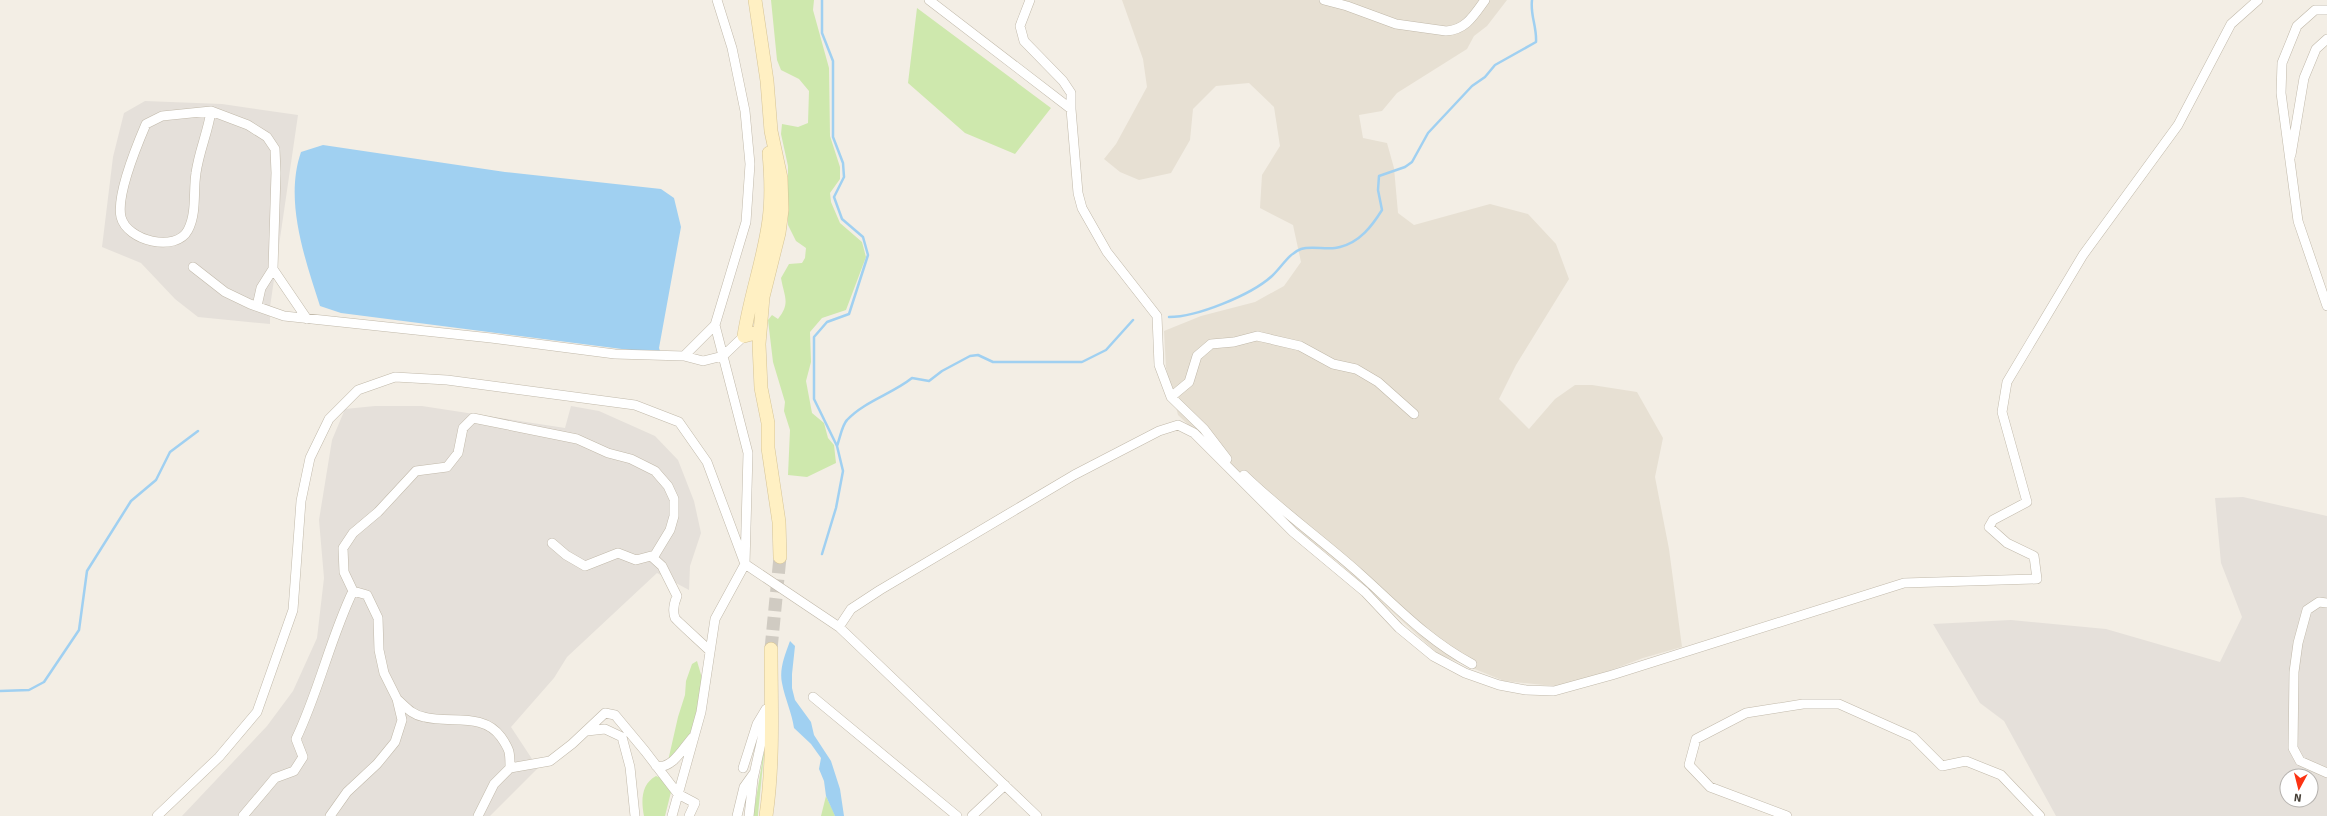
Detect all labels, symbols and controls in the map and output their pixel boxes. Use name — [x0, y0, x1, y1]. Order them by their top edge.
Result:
north arrow — [2279, 768, 2319, 808]
text: N — [2293, 791, 2302, 804]

